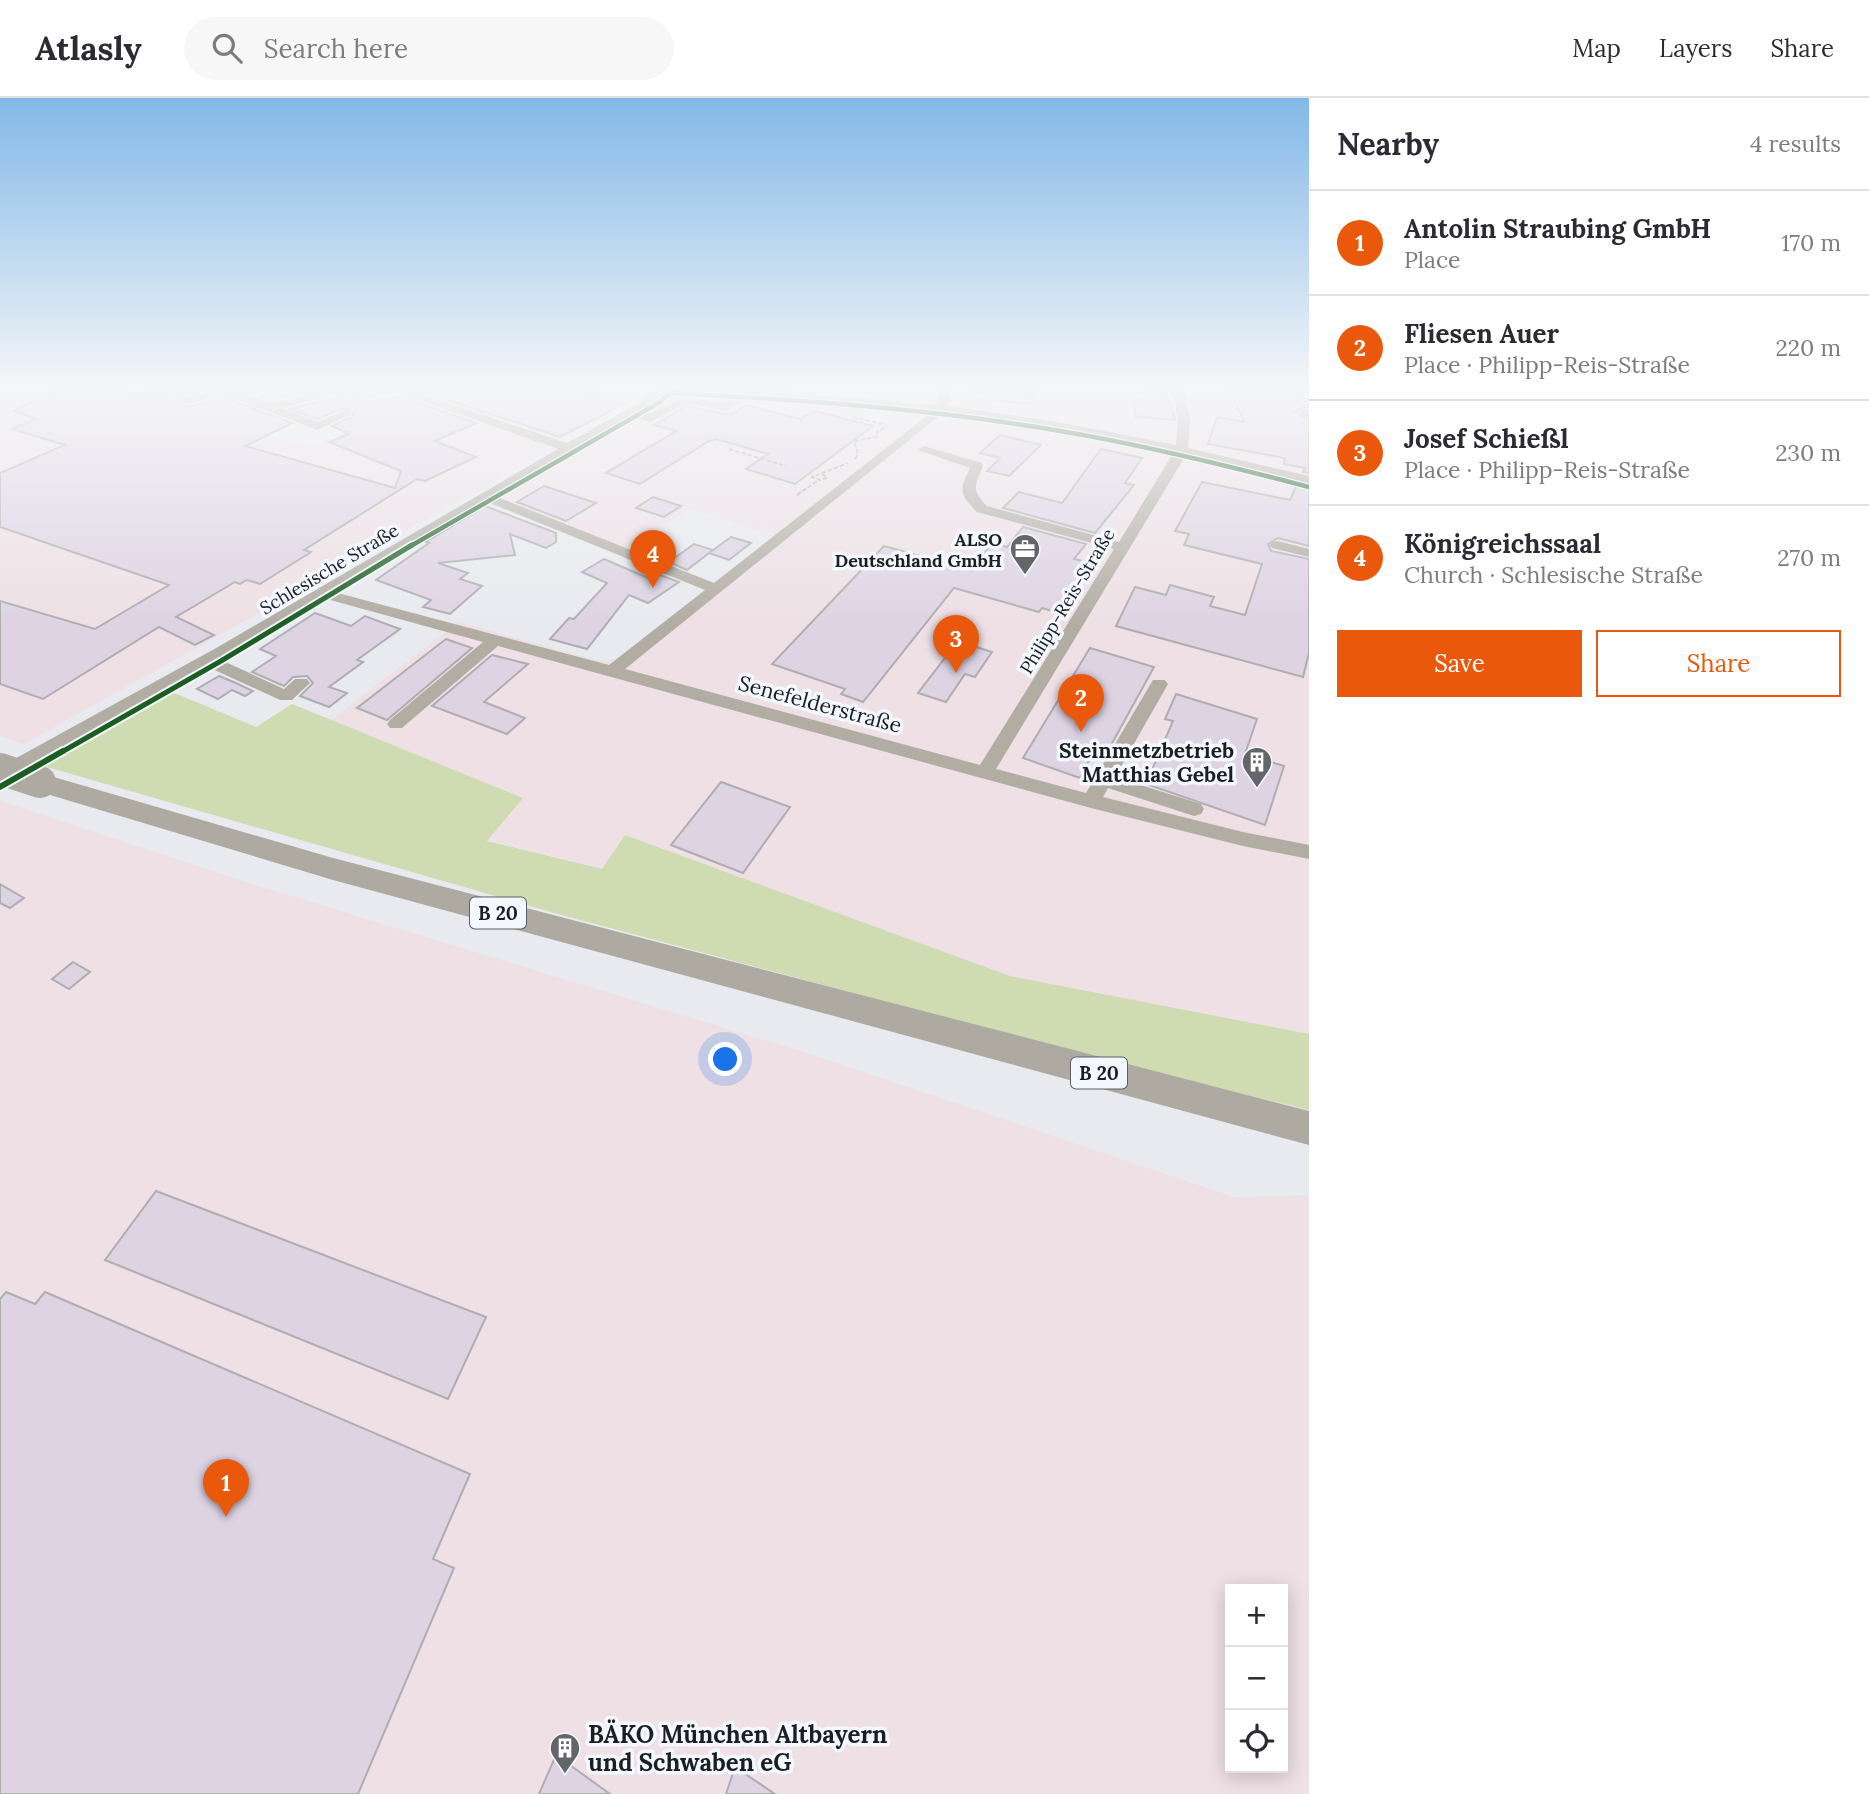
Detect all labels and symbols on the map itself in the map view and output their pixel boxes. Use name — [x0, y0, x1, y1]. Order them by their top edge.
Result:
street label: Schlesische Straße — [255, 518, 403, 620]
street label: Philipp-Reis-Straße — [1015, 524, 1120, 678]
place label: ALSO Deutschland GmbH — [835, 528, 1002, 572]
pin: 4 — [630, 530, 676, 588]
office icon: ALSO Deutschland GmbH — [1008, 532, 1042, 576]
pin: 3 — [933, 615, 979, 673]
street label: Senefelderstraße — [735, 669, 905, 739]
pin: 2 — [1058, 674, 1104, 732]
place label: Steinmetzbetrieb Matthias Gebel — [1059, 737, 1234, 788]
building icon: Steinmetzbetrieb Matthias Gebel — [1240, 745, 1274, 789]
road number: B 20 — [470, 898, 526, 928]
your location — [708, 1042, 742, 1076]
road number: B 20 — [1071, 1057, 1127, 1088]
pin: 1 — [203, 1459, 249, 1517]
place label: BÄKO München Altbayern und Schwaben eG — [588, 1719, 887, 1778]
building icon: BÄKO München Altbayern und Schwaben eG — [548, 1731, 582, 1775]

